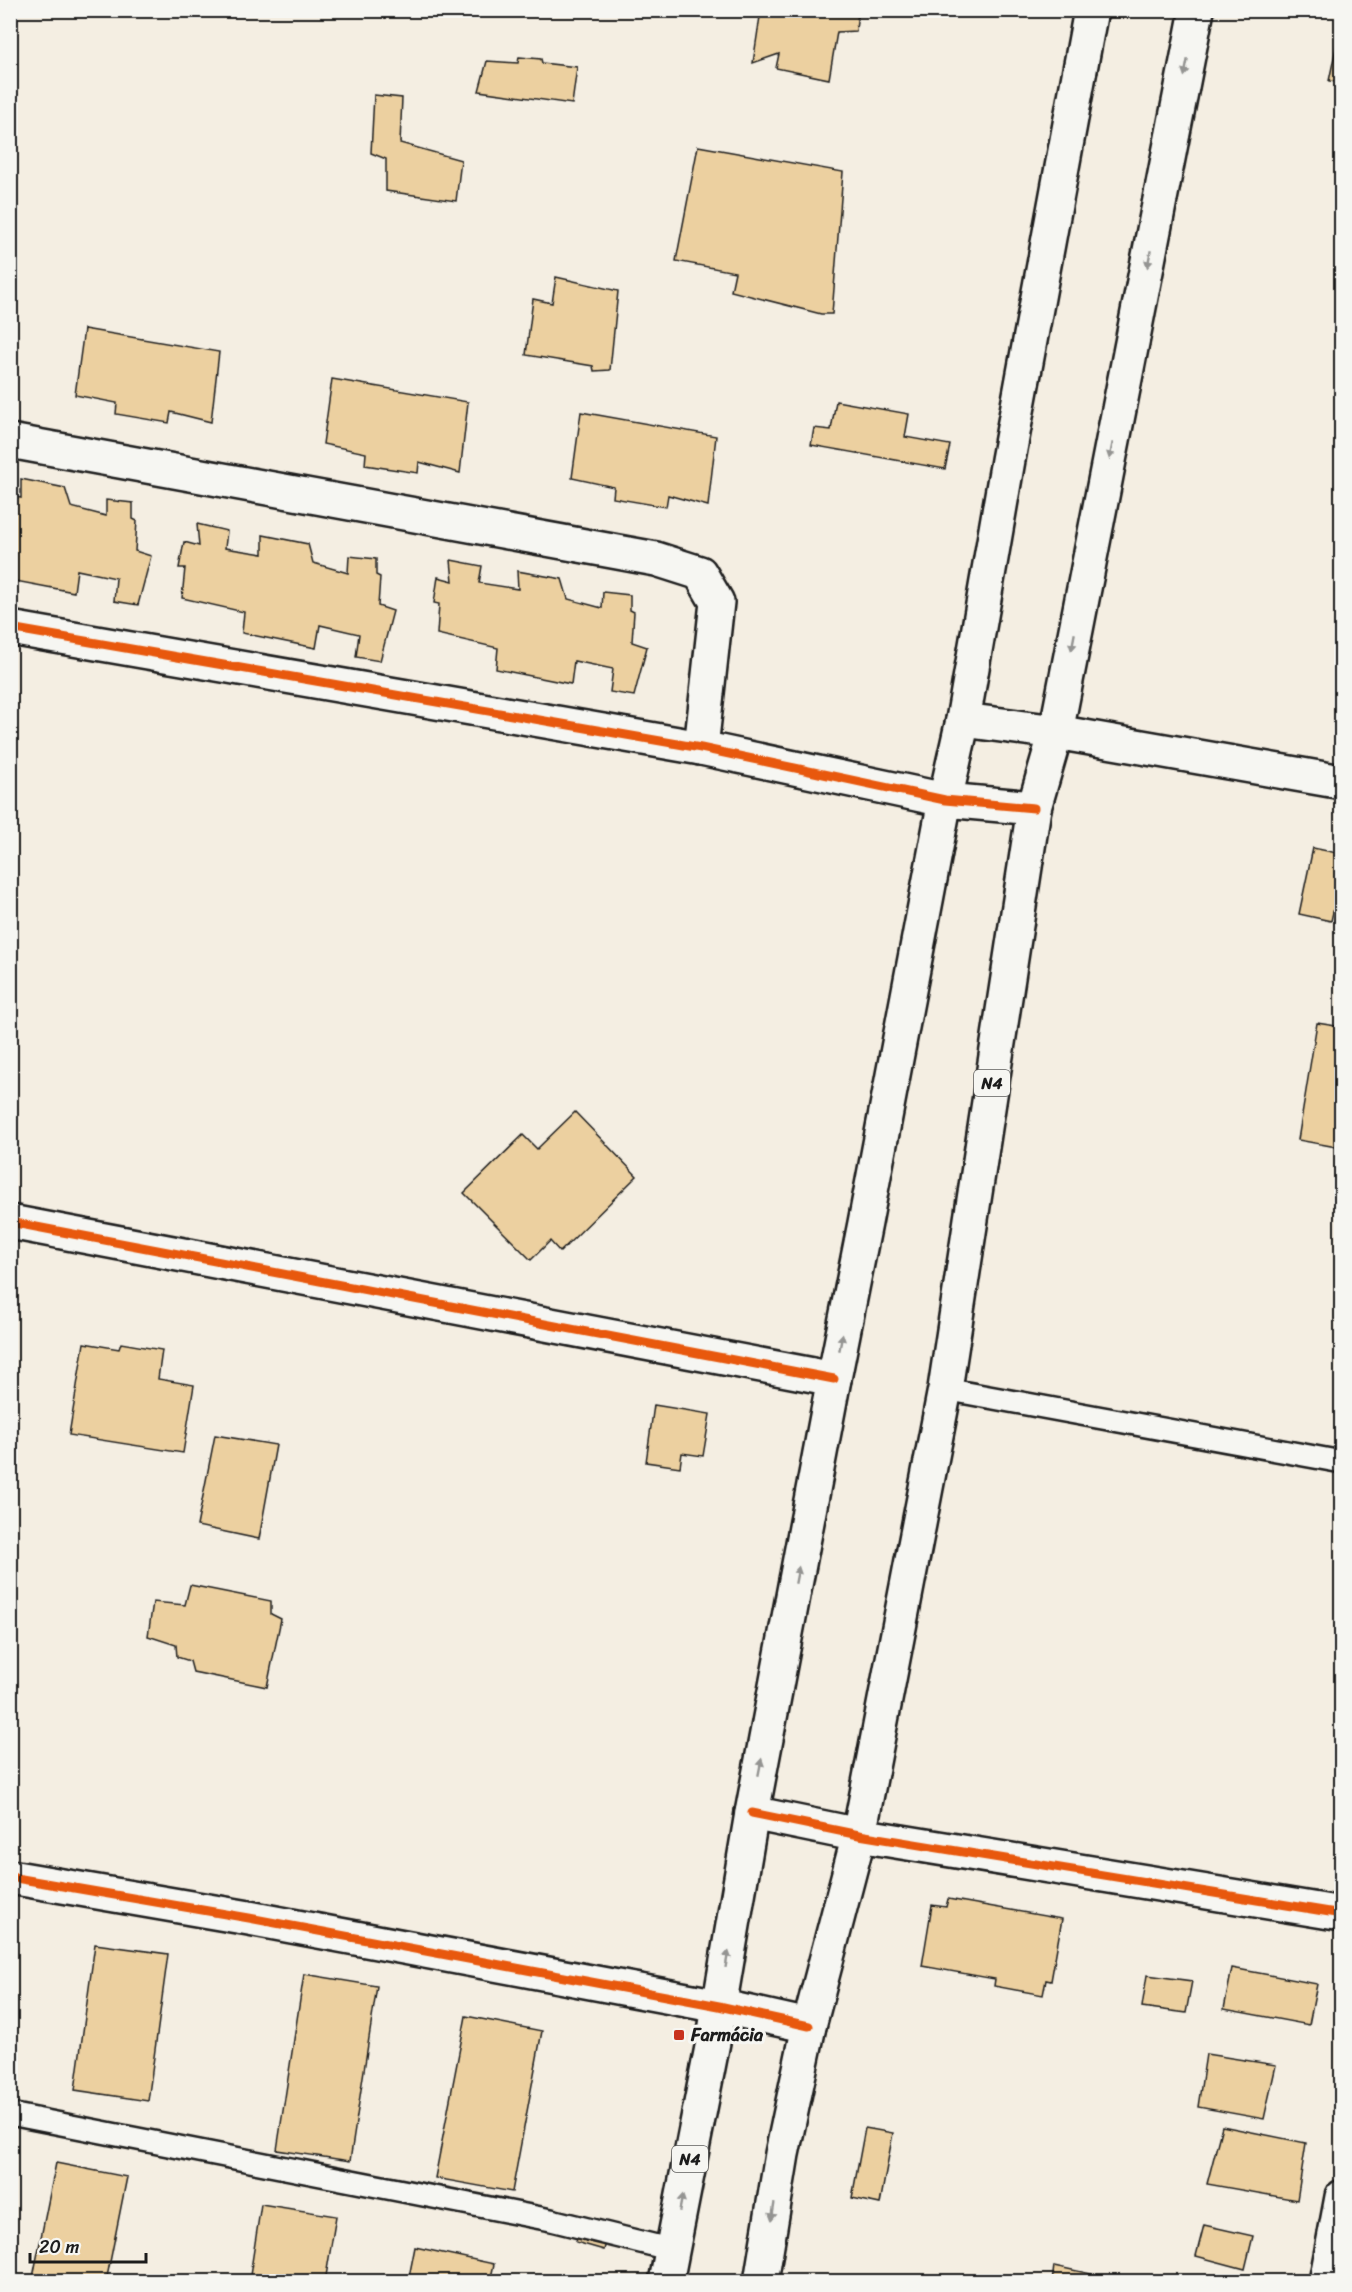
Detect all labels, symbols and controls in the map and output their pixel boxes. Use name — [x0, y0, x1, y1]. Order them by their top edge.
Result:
one-way arrow — [1181, 59, 1190, 78]
one-way arrow — [1144, 250, 1153, 269]
one-way arrow — [1106, 441, 1115, 460]
one-way arrow — [1068, 633, 1078, 651]
road number: N4 — [974, 1070, 1010, 1096]
one-way arrow — [837, 1333, 846, 1352]
one-way arrow — [793, 1565, 802, 1584]
one-way arrow — [756, 1757, 765, 1776]
one-way arrow — [723, 1949, 732, 1968]
place label: Farmácia — [690, 2019, 764, 2051]
marker: Farmácia — [672, 2028, 686, 2042]
road number: N4 — [672, 2146, 708, 2172]
one-way arrow — [677, 2194, 686, 2213]
one-way arrow — [768, 2203, 777, 2222]
scale bar — [30, 2226, 146, 2264]
text: 20 m — [39, 2231, 79, 2263]

